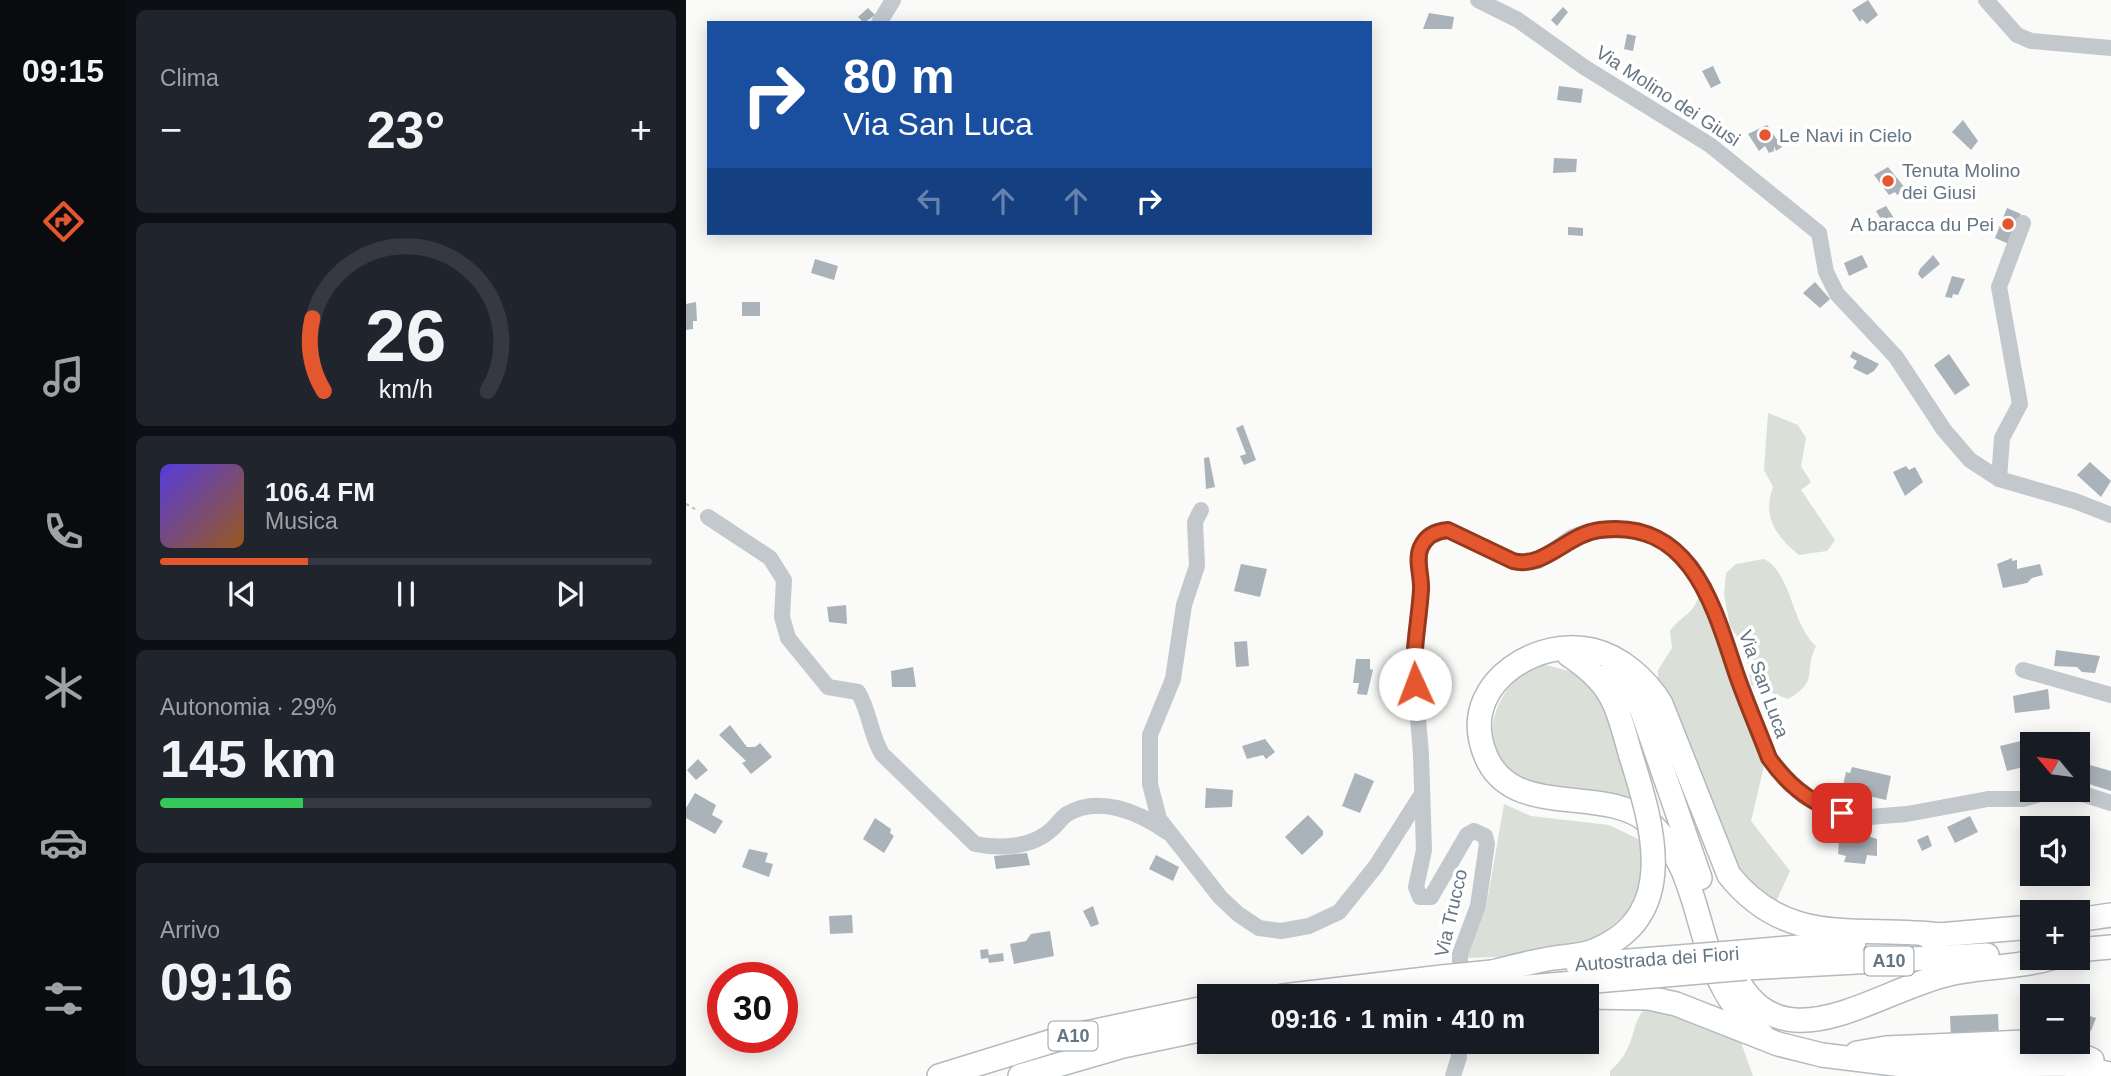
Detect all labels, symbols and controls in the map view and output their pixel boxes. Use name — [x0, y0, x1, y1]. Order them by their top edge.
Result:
street label: Via Molino dei Giusi — [1592, 42, 1744, 150]
icon: right — [728, 49, 819, 140]
text: 80 m — [843, 49, 955, 103]
text: 09:15 — [22, 53, 104, 89]
text: Clima — [160, 65, 219, 91]
text: 23° — [367, 101, 445, 159]
text: Via San Luca — [843, 106, 1033, 142]
text: − — [160, 109, 182, 151]
text: + — [630, 109, 652, 151]
place label: Le Navi in Cielo — [1779, 125, 1912, 146]
marker: Le Navi in Cielo — [1757, 127, 1773, 143]
place label: Tenuta Molino dei Giusi — [1902, 160, 2020, 203]
marker: Tenuta Molino dei Giusi — [1880, 173, 1896, 189]
icon: left — [911, 182, 949, 220]
icon: ahead — [984, 182, 1022, 220]
icon: ahead — [1057, 182, 1095, 220]
icon: right — [1130, 182, 1168, 220]
icon: directions — [39, 197, 88, 246]
place label: A baracca du Pei — [1850, 214, 1994, 235]
marker: A baracca du Pei — [2000, 216, 2016, 232]
text: 26 — [366, 295, 446, 376]
icon: music — [39, 352, 88, 401]
text: km/h — [379, 375, 433, 403]
text: 106.4 FM — [265, 477, 375, 507]
icon: phone — [39, 507, 88, 556]
text: Musica — [265, 508, 338, 534]
icon: previous — [223, 575, 261, 613]
icon: pause — [387, 575, 425, 613]
icon: next — [551, 575, 589, 613]
street label: Via San Luca — [1735, 627, 1793, 741]
position arrow — [1378, 647, 1452, 721]
icon: climate — [39, 663, 88, 712]
text: Autonomia · 29% — [160, 694, 336, 720]
text: 145 km — [160, 730, 336, 788]
north arrow — [2020, 732, 2090, 802]
map controls — [2020, 732, 2090, 1054]
pin — [1812, 783, 1872, 843]
icon: arrive — [1823, 794, 1861, 832]
button: sound — [2020, 816, 2090, 886]
icon: car — [39, 818, 88, 867]
street label: Via Trucco — [1431, 867, 1471, 959]
button: + — [2020, 900, 2090, 970]
text: Arrivo — [160, 917, 220, 943]
street label: Autostrada dei Fiori — [1574, 943, 1740, 975]
road number: A10 — [1864, 946, 1914, 976]
text: 09:16 — [160, 953, 293, 1011]
speed limit sign: 30 — [707, 962, 798, 1053]
icon: filters — [39, 974, 88, 1023]
button: − — [2020, 984, 2090, 1054]
text: 09:16 · 1 min · 410 m — [1271, 1004, 1525, 1034]
road number: A10 — [1048, 1021, 1098, 1050]

